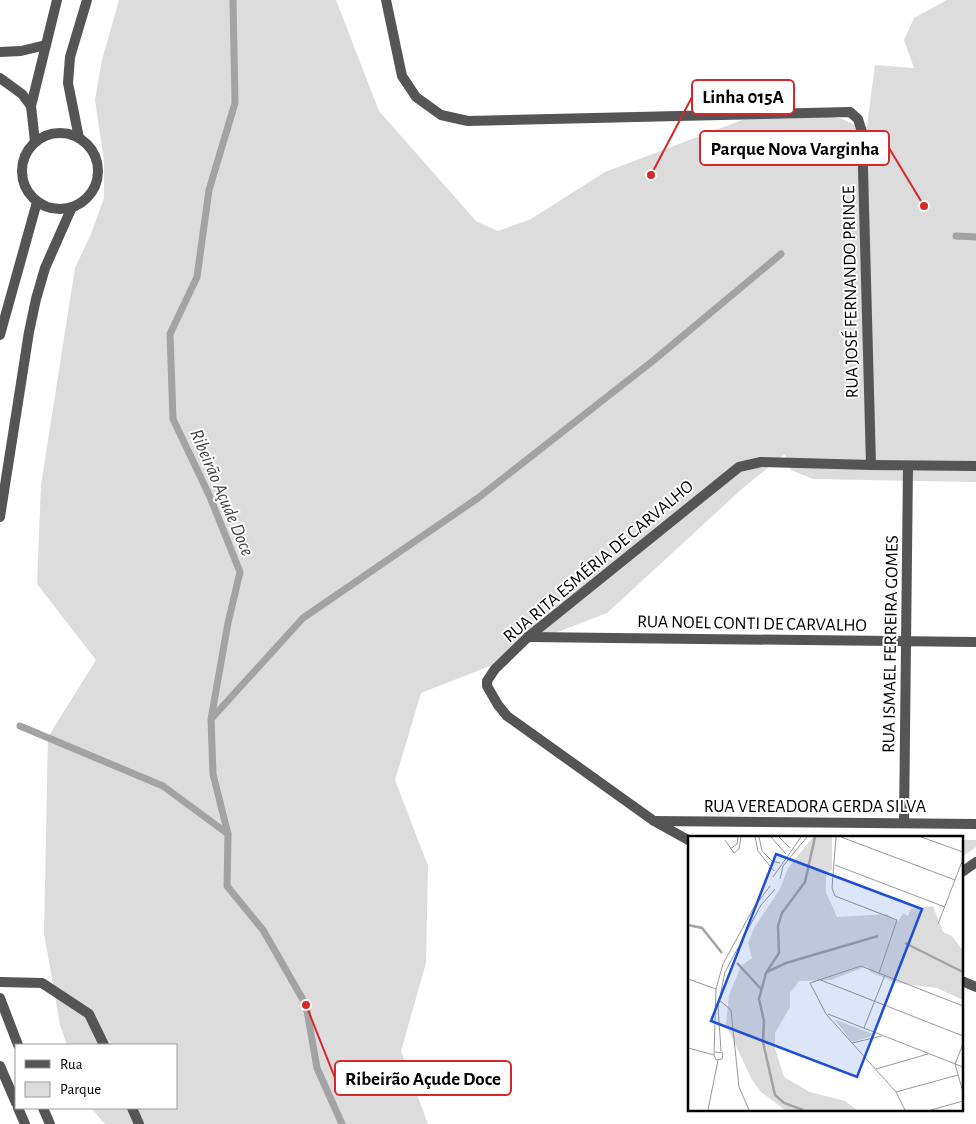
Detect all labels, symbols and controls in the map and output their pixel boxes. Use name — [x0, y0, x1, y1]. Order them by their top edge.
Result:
callout: Linha 015A — [692, 80, 794, 114]
text: Linha 015A — [702, 88, 784, 107]
callout: Parque Nova Varginha — [700, 131, 889, 165]
text: Parque Nova Varginha — [711, 140, 879, 159]
street label: RUA JOSÉ FERNANDO PRINCE — [837, 185, 862, 398]
water label: Ribeirão Açude Doce — [186, 426, 257, 559]
street label: RUA RITA ESMÉRIA DE CARVALHO — [498, 475, 697, 646]
street label: RUA ISMAEL FERREIRA GOMES — [880, 535, 902, 753]
street label: RUA NOEL CONTI DE CARVALHO — [637, 613, 867, 635]
street label: RUA VEREADORA GERDA SILVA — [704, 798, 927, 816]
inset map — [688, 836, 964, 1112]
legend — [15, 1044, 178, 1109]
text: Rua — [60, 1057, 83, 1072]
callout: Ribeirão Açude Doce — [335, 1061, 511, 1095]
text: Ribeirão Açude Doce — [345, 1070, 501, 1089]
text: Parque — [60, 1082, 101, 1097]

